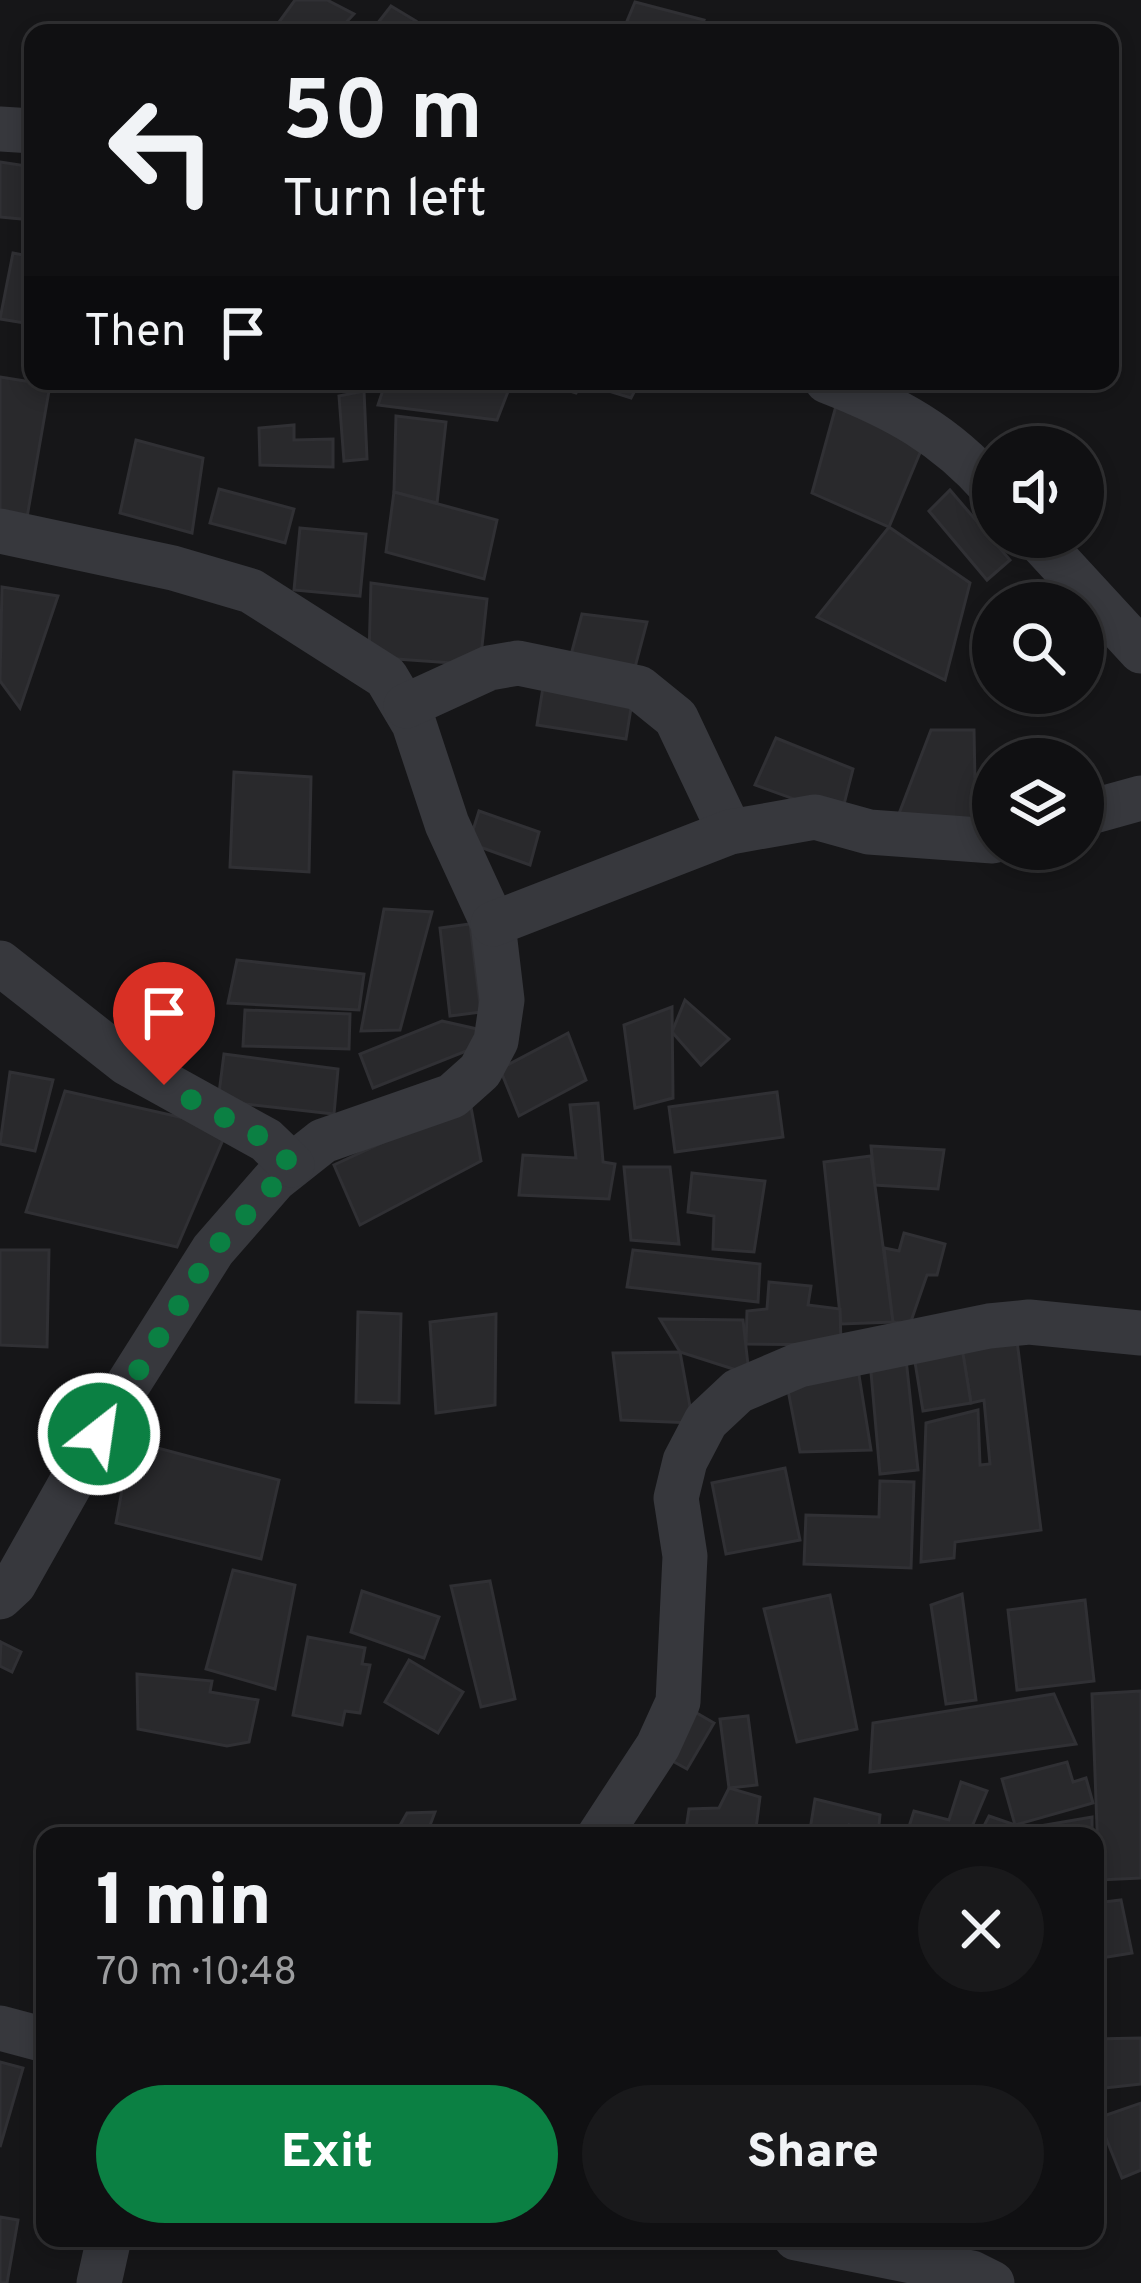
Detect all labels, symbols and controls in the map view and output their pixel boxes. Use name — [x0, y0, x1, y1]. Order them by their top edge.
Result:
text: 50 m — [282, 63, 483, 169]
icon: left — [84, 72, 240, 228]
text: Turn left — [282, 167, 487, 236]
icon: arrive — [210, 300, 276, 366]
text: Then — [84, 305, 186, 362]
map controls — [972, 426, 1104, 870]
button: sound — [972, 426, 1104, 558]
button: search — [972, 582, 1104, 714]
button: layers — [972, 738, 1104, 870]
pin — [113, 962, 215, 1085]
icon: arrive — [131, 980, 197, 1046]
position arrow — [36, 1371, 162, 1497]
text: 1 min — [96, 1859, 272, 1951]
button: close — [918, 1866, 1044, 1992]
text: 70 m · 10:48 — [96, 1950, 297, 1999]
button: Exit — [96, 2085, 558, 2223]
button: Share — [582, 2085, 1044, 2223]

